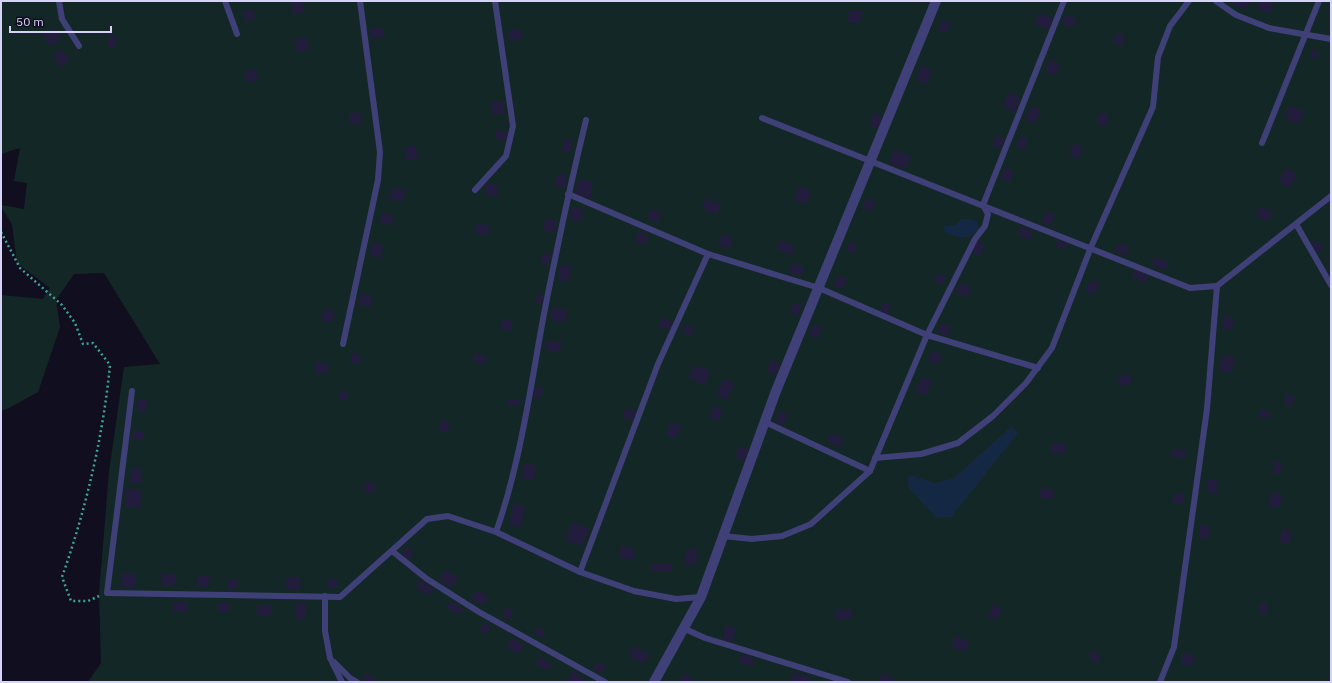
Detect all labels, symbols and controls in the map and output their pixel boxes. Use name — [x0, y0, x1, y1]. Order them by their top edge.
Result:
scale bar — [10, 8, 111, 34]
text: 50 m — [16, 14, 44, 29]

